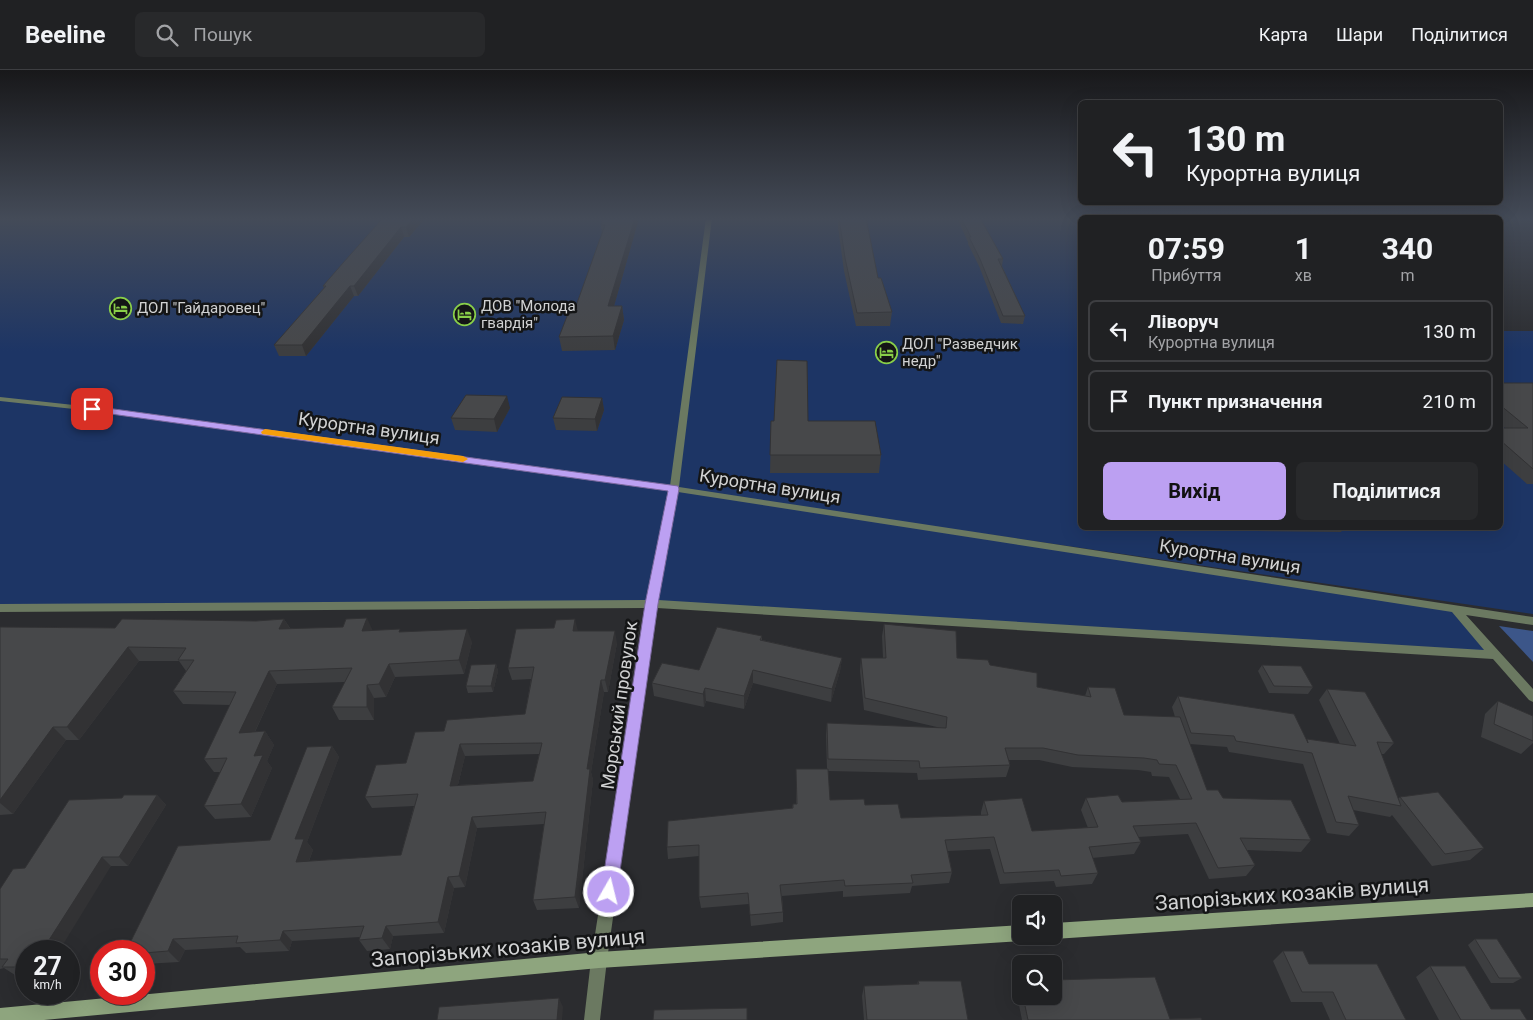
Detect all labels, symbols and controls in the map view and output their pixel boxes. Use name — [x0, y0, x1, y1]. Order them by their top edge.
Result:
search box — [135, 12, 485, 57]
text: Beeline — [25, 21, 105, 49]
icon: search — [153, 21, 181, 49]
text: Пошук — [193, 23, 252, 46]
text: Карта — [1259, 24, 1308, 45]
text: Шари — [1336, 24, 1383, 45]
text: Поділитися — [1411, 24, 1508, 45]
text: 130 m — [1186, 119, 1285, 160]
icon: left — [1103, 120, 1168, 185]
text: Курортна вулиця — [1186, 161, 1360, 186]
text: 07:59 — [1148, 231, 1225, 266]
text: 1 — [1295, 231, 1312, 266]
text: 340 — [1382, 231, 1433, 266]
text: Прибуття — [1151, 266, 1221, 285]
text: хв — [1295, 266, 1312, 285]
text: m — [1400, 266, 1414, 285]
hotel icon: ДОЛ "Гайдаровец" — [109, 296, 133, 320]
place label: ДОВ "Молода гвардія" — [481, 297, 576, 332]
place label: ДОЛ "Гайдаровец" — [137, 299, 266, 317]
hotel icon: ДОВ "Молода гвардія" — [453, 303, 477, 327]
text: Ліворуч — [1148, 310, 1219, 333]
icon: left — [1105, 317, 1133, 345]
text: 130 m — [1423, 320, 1476, 343]
text: Курортна вулиця — [1148, 333, 1275, 352]
place label: ДОЛ "Разведчик недр" — [902, 335, 1018, 370]
hotel icon: ДОЛ "Разведчик недр" — [874, 341, 898, 365]
icon: arrive — [1105, 387, 1133, 415]
pin — [71, 388, 113, 430]
text: Пункт призначення — [1148, 390, 1323, 413]
text: 210 m — [1423, 390, 1476, 413]
icon: arrive — [78, 395, 106, 423]
street label: Курортна вулиця — [297, 408, 441, 448]
button: Вихід — [1103, 462, 1286, 520]
button: Поділитися — [1296, 462, 1478, 520]
street label: Курортна вулиця — [698, 464, 842, 508]
street label: Курортна вулиця — [1158, 534, 1302, 578]
street label: Морський провулок — [597, 619, 641, 791]
position arrow — [582, 865, 634, 917]
street label: Запорізьких козаків вулиця — [1154, 872, 1430, 916]
map controls — [1012, 895, 1062, 1005]
button: sound — [1012, 895, 1062, 945]
street label: Запорізьких козаків вулиця — [370, 924, 646, 972]
speed limit sign: 30 — [90, 940, 155, 1005]
text: 27 — [33, 952, 62, 981]
button: search — [1012, 955, 1062, 1005]
text: km/h — [33, 978, 62, 992]

